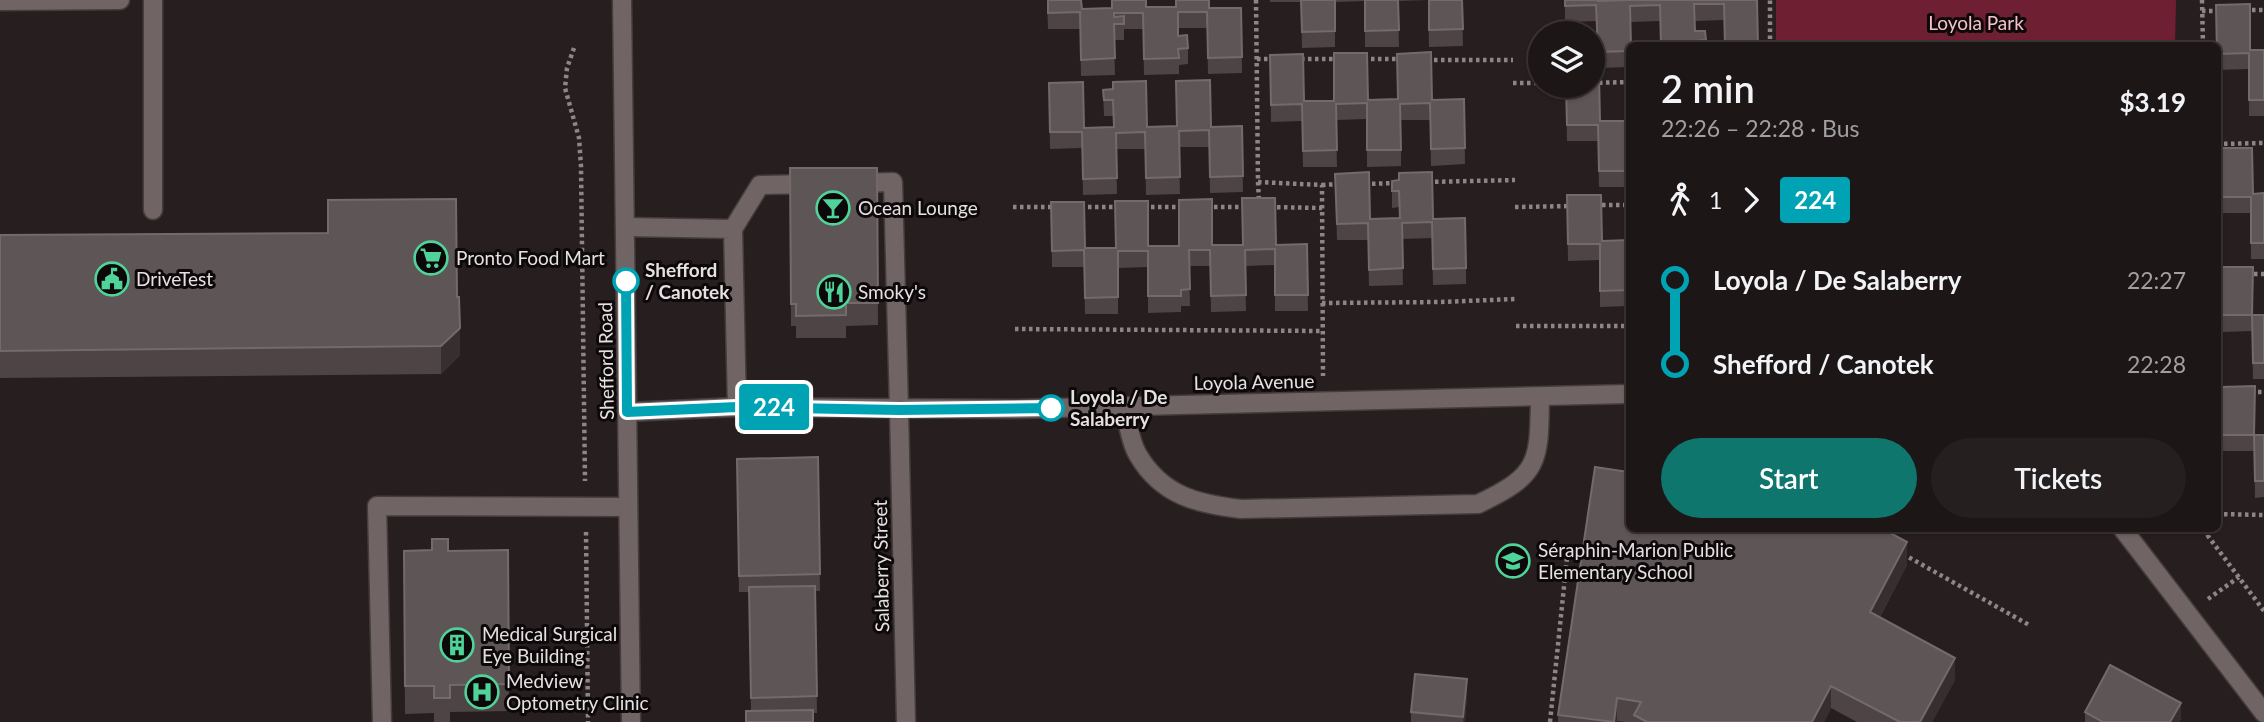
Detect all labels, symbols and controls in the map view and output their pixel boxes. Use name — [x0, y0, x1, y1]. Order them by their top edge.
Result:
park label: Loyola Park — [1928, 11, 2024, 34]
map controls — [1528, 21, 1605, 98]
button: layers — [1528, 21, 1605, 98]
text: 2 min — [1661, 65, 1755, 111]
text: $3.19 — [2120, 86, 2186, 118]
text: 22:26 – 22:28 · Bus — [1661, 114, 1860, 142]
icon: walk — [1661, 181, 1699, 219]
icon: forward — [1732, 181, 1770, 219]
text: 224 — [1794, 185, 1836, 214]
text: 1 — [1709, 186, 1722, 214]
bar icon: Ocean Lounge — [814, 189, 852, 227]
place label: Ocean Lounge — [858, 196, 978, 219]
supermarket icon: Pronto Food Mart — [412, 239, 450, 277]
place label: Pronto Food Mart — [456, 246, 605, 269]
place label: Shefford / Canotek — [645, 258, 730, 303]
public building icon: DriveTest — [93, 260, 131, 298]
text: Loyola / De Salaberry — [1713, 264, 1961, 296]
text: 22:27 — [2127, 266, 2186, 294]
place label: DriveTest — [136, 267, 213, 290]
marker: Shefford / Canotek — [613, 268, 639, 294]
restaurant icon: Smoky's — [815, 273, 853, 311]
place label: Smoky's — [858, 280, 926, 303]
street label: Shefford Road — [593, 302, 618, 420]
text: Shefford / Canotek — [1713, 348, 1934, 380]
text: 22:28 — [2127, 350, 2186, 378]
street label: Loyola Avenue — [1193, 369, 1315, 394]
line badge: 224 — [734, 384, 814, 430]
place label: Loyola / De Salaberry — [1070, 385, 1168, 430]
text: 224 — [753, 392, 795, 421]
marker: Loyola / De Salaberry — [1038, 395, 1064, 421]
button: Start — [1661, 438, 1917, 518]
button: Tickets — [1931, 438, 2186, 518]
street label: Salaberry Street — [868, 500, 893, 632]
place label: Séraphin-Marion Public Elementary School — [1538, 538, 1733, 583]
school or university icon: Séraphin-Marion Public Elementary School — [1494, 542, 1532, 580]
place label: Medical Surgical Eye Building — [482, 622, 617, 667]
building icon: Medical Surgical Eye Building — [438, 626, 476, 664]
place label: Medview Optometry Clinic — [506, 669, 649, 714]
hospital icon: Medview Optometry Clinic — [463, 673, 501, 711]

